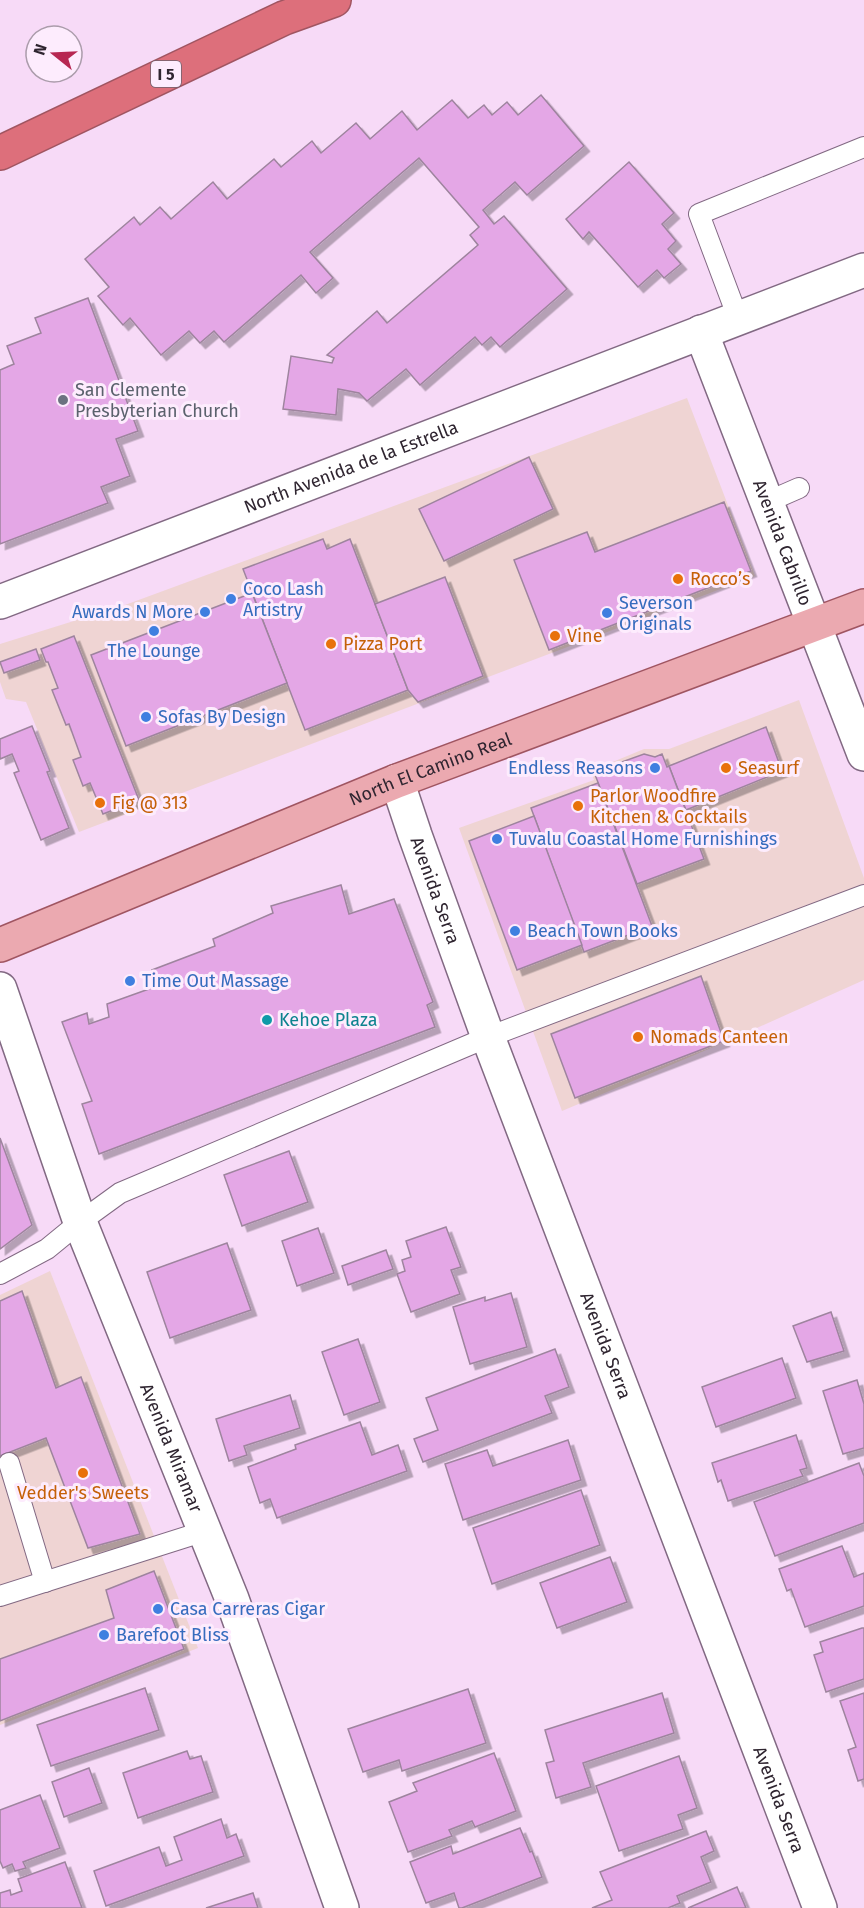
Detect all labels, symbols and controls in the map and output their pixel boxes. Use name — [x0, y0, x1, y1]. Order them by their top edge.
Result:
north arrow — [24, 24, 84, 84]
text: N — [30, 42, 51, 57]
road number: I 5 — [151, 61, 181, 87]
place label: San Clemente Presbyterian Church — [75, 379, 239, 422]
marker: San Clemente Presbyterian Church — [56, 393, 70, 407]
street label: North Avenida de la Estrella — [241, 416, 461, 518]
street label: Avenida Cabrillo — [748, 477, 817, 609]
place label: Rocco’s — [690, 568, 750, 590]
marker: Rocco’s — [671, 572, 685, 586]
place label: Coco Lash Artistry — [243, 578, 324, 621]
marker: Coco Lash Artistry — [224, 592, 238, 606]
place label: Severson Originals — [619, 592, 693, 635]
place label: Awards N More — [72, 601, 193, 623]
marker: Awards N More — [198, 605, 212, 619]
marker: Severson Originals — [600, 606, 614, 620]
marker: The Lounge — [147, 624, 161, 638]
place label: Vine — [567, 625, 602, 647]
marker: Vine — [548, 629, 562, 643]
place label: Pizza Port — [343, 633, 423, 655]
marker: Pizza Port — [324, 637, 338, 651]
place label: The Lounge — [107, 640, 201, 662]
place label: Sofas By Design — [158, 706, 286, 728]
marker: Sofas By Design — [139, 710, 153, 724]
street label: North El Camino Real — [346, 728, 515, 811]
place label: Endless Reasons — [508, 757, 643, 779]
place label: Seasurf — [738, 757, 801, 779]
marker: Endless Reasons — [648, 761, 662, 775]
marker: Seasurf — [719, 761, 733, 775]
place label: Parlor Woodfire Kitchen & Cocktails — [590, 785, 747, 828]
place label: Fig @ 313 — [112, 792, 188, 814]
marker: Fig @ 313 — [93, 796, 107, 810]
marker: Parlor Woodfire Kitchen & Cocktails — [571, 799, 585, 813]
place label: Tuvalu Coastal Home Furnishings — [509, 828, 777, 850]
marker: Tuvalu Coastal Home Furnishings — [490, 832, 504, 846]
street label: Avenida Serra — [406, 834, 465, 947]
place label: Beach Town Books — [527, 920, 678, 942]
marker: Beach Town Books — [508, 924, 522, 938]
place label: Time Out Massage — [142, 970, 289, 992]
marker: Time Out Massage — [123, 974, 137, 988]
place label: Kehoe Plaza — [279, 1009, 377, 1031]
marker: Kehoe Plaza — [260, 1013, 274, 1027]
place label: Nomads Canteen — [650, 1026, 789, 1048]
marker: Nomads Canteen — [631, 1030, 645, 1044]
street label: Avenida Serra — [575, 1289, 636, 1402]
street label: Avenida Miramar — [135, 1380, 207, 1516]
marker: Vedder's Sweets — [76, 1466, 90, 1480]
place label: Vedder's Sweets — [17, 1482, 149, 1504]
place label: Casa Carreras Cigar — [170, 1598, 325, 1620]
marker: Casa Carreras Cigar — [151, 1602, 165, 1616]
place label: Barefoot Bliss — [116, 1624, 229, 1646]
marker: Barefoot Bliss — [97, 1628, 111, 1642]
street label: Avenida Serra — [748, 1743, 809, 1856]

